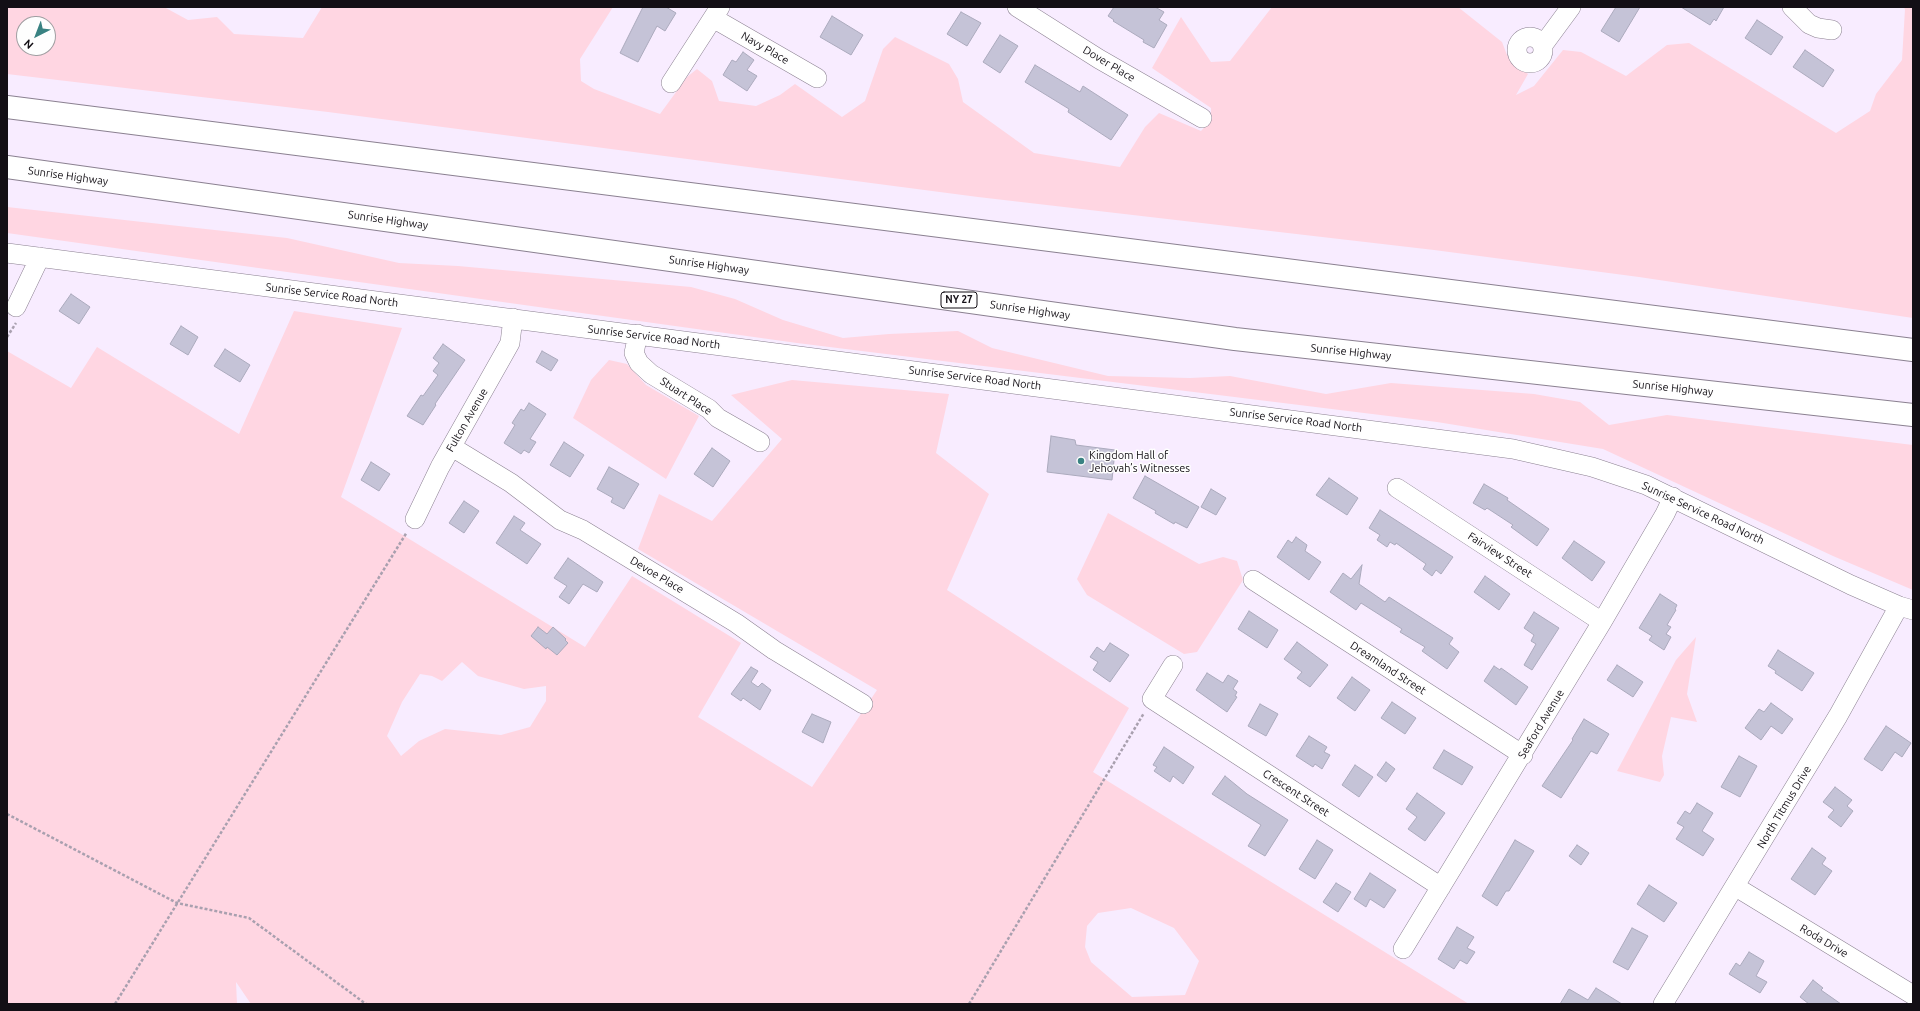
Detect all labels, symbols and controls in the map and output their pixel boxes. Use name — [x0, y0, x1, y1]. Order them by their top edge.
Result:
north arrow — [16, 16, 56, 56]
street label: Navy Place — [739, 29, 791, 67]
text: N — [22, 37, 36, 51]
street label: Dover Place — [1080, 43, 1138, 85]
street label: Sunrise Highway — [27, 164, 109, 188]
street label: Sunrise Highway — [347, 208, 429, 232]
street label: Sunrise Highway — [668, 253, 750, 277]
street label: Sunrise Service Road North — [265, 280, 399, 310]
road number: NY 27 — [941, 292, 977, 308]
street label: Sunrise Highway — [989, 298, 1071, 322]
street label: Sunrise Service Road North — [587, 322, 721, 352]
street label: Sunrise Highway — [1310, 341, 1392, 363]
street label: Sunrise Service Road North — [908, 363, 1042, 393]
street label: Stuart Place — [658, 374, 714, 418]
street label: Sunrise Highway — [1632, 377, 1714, 399]
street label: Fulton Avenue — [443, 386, 491, 454]
street label: Sunrise Service Road North — [1229, 405, 1363, 435]
place label: Kingdom Hall of Jehovah’s Witnesses — [1089, 448, 1190, 474]
marker: Kingdom Hall of Jehovah’s Witnesses — [1076, 456, 1086, 466]
street label: Sunrise Service Road North — [1640, 479, 1766, 547]
street label: Fairview Street — [1465, 529, 1535, 581]
street label: Devoe Place — [628, 554, 686, 596]
street label: Dreamland Street — [1348, 639, 1428, 697]
street label: Seaford Avenue — [1515, 687, 1567, 761]
street label: North Titmus Drive — [1754, 763, 1814, 851]
street label: Crescent Street — [1260, 767, 1332, 819]
street label: Roda Drive — [1798, 921, 1850, 961]

